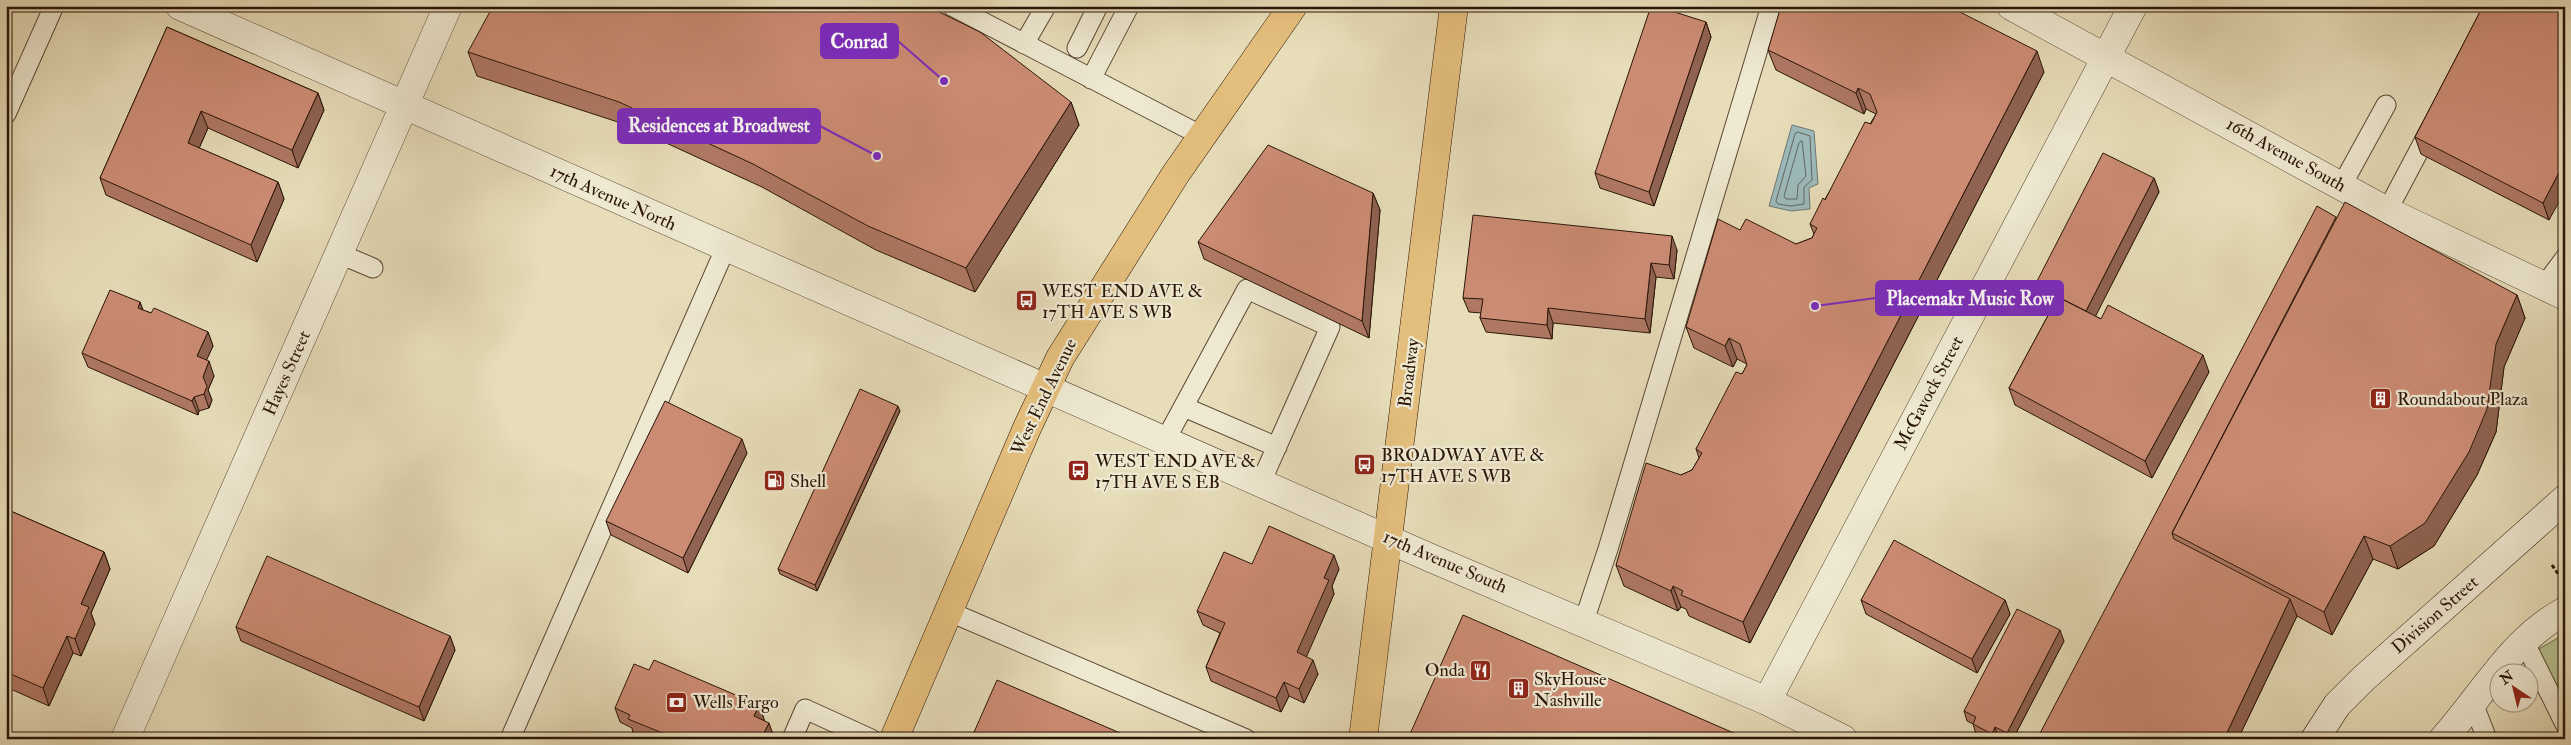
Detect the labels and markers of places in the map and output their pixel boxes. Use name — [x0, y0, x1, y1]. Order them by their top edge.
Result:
callout: Conrad — [821, 24, 898, 58]
callout: Residences at Broadwest — [618, 109, 820, 143]
place label: WEST END AVE & 17TH AVE S WB — [1041, 280, 1203, 324]
callout: Placemakr Music Row — [1876, 281, 2063, 315]
bus stop icon: WEST END AVE & 17TH AVE S WB — [1014, 289, 1038, 313]
building icon: Roundabout Plaza — [2369, 387, 2393, 411]
place label: Roundabout Plaza — [2397, 388, 2529, 411]
place label: BROADWAY AVE & 17TH AVE S WB — [1381, 444, 1544, 488]
place label: WEST END AVE & 17TH AVE S EB — [1094, 450, 1256, 494]
bus stop icon: BROADWAY AVE & 17TH AVE S WB — [1353, 453, 1377, 477]
bus stop icon: WEST END AVE & 17TH AVE S EB — [1067, 459, 1091, 483]
fuel station icon: Shell — [762, 469, 786, 493]
place label: Shell — [790, 470, 827, 493]
restaurant icon: Onda — [1469, 658, 1493, 682]
place label: Onda — [1425, 659, 1466, 682]
place label: SkyHouse Nashville — [1534, 668, 1607, 712]
building icon: SkyHouse Nashville — [1506, 677, 1530, 701]
bank icon: Wells Fargo — [665, 690, 689, 714]
place label: Wells Fargo — [692, 691, 779, 714]

